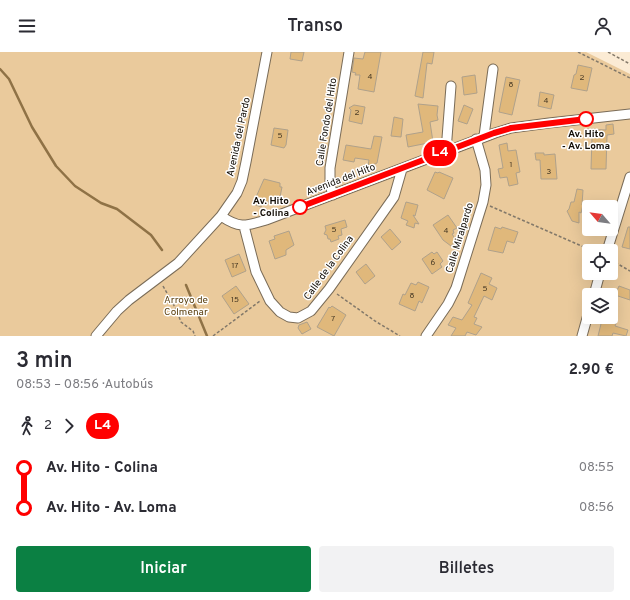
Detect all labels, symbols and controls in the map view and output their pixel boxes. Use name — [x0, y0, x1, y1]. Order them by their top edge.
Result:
icon: menu — [16, 15, 38, 37]
text: Transo — [287, 15, 343, 38]
icon: person — [592, 15, 614, 37]
house number: 4 — [368, 72, 373, 82]
house number: 2 — [580, 73, 585, 83]
street label: Calle Fondo del Hito — [314, 77, 340, 167]
house number: 8 — [509, 80, 514, 90]
street label: Avenida del Pardo — [224, 96, 254, 178]
house number: 4 — [544, 96, 549, 106]
house number: 2 — [355, 108, 360, 118]
marker: Av. Hito - Av. Loma — [578, 111, 594, 127]
place label: Av. Hito - Av. Loma — [562, 128, 610, 153]
house number: 5 — [278, 131, 283, 141]
line badge: L4 — [422, 140, 458, 166]
text: L4 — [431, 144, 449, 161]
house number: 1 — [510, 160, 512, 170]
street label: Avenida del Hito — [305, 161, 378, 199]
house number: 3 — [547, 167, 552, 177]
place label: Av. Hito - Colina — [253, 195, 289, 220]
marker: Av. Hito - Colina — [292, 199, 308, 215]
north arrow — [582, 200, 618, 236]
map controls — [582, 200, 618, 324]
street label: Calle Miralpardo — [443, 201, 477, 275]
house number: 5 — [332, 225, 337, 235]
house number: 4 — [444, 226, 449, 236]
street label: Calle de la Colina — [301, 233, 357, 303]
button: locate — [582, 244, 618, 280]
house number: 6 — [431, 258, 436, 268]
house number: 17 — [231, 261, 239, 271]
house number: 5 — [483, 284, 488, 294]
button: layers — [582, 288, 618, 324]
house number: 8 — [410, 291, 415, 301]
park label: Arroyo de Colmenar — [164, 294, 208, 319]
house number: 15 — [231, 295, 239, 305]
house number: 7 — [331, 314, 335, 324]
text: 3 min — [16, 348, 72, 375]
text: 2.90 € — [569, 361, 614, 380]
text: 08:53 – 08:56 · Autobús — [16, 377, 153, 393]
icon: walk — [16, 415, 38, 437]
icon: forward — [58, 415, 80, 437]
text: L4 — [94, 417, 111, 434]
text: 2 — [44, 418, 52, 434]
text: Av. Hito - Colina — [46, 459, 158, 478]
text: 08:55 — [579, 460, 614, 476]
text: Av. Hito - Av. Loma — [46, 499, 177, 518]
text: 08:56 — [579, 500, 614, 516]
button: Iniciar — [16, 546, 311, 592]
button: Billetes — [319, 546, 614, 592]

